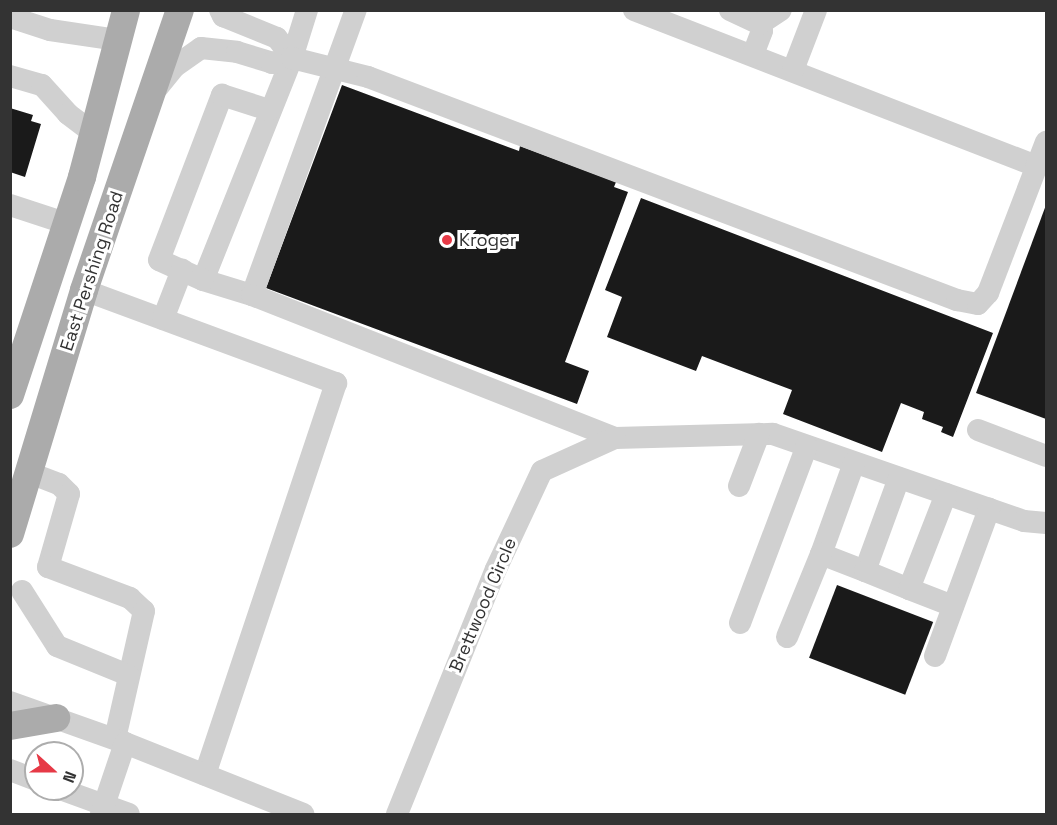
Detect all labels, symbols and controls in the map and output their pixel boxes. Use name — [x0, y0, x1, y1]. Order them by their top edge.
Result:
street label: East Pershing Road — [56, 188, 128, 354]
place label: Kroger — [459, 229, 517, 251]
marker: Kroger — [440, 233, 454, 247]
street label: Brettwood Circle — [445, 534, 521, 676]
north arrow — [24, 741, 84, 801]
text: N — [58, 768, 81, 786]

